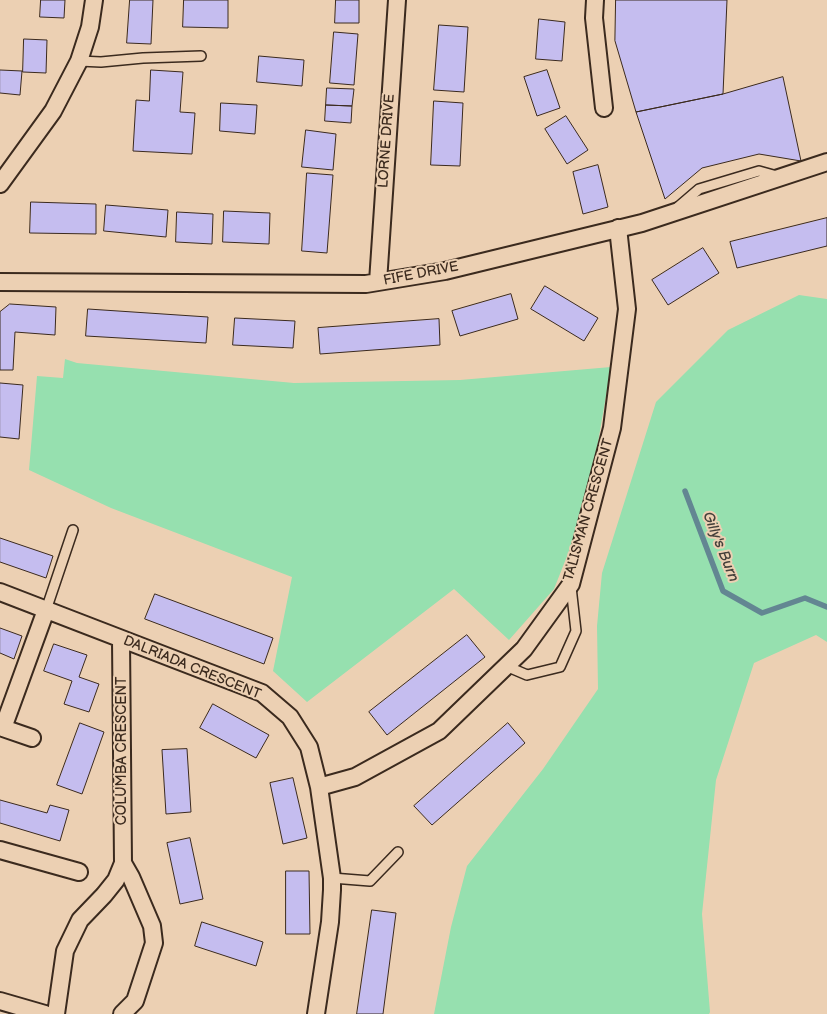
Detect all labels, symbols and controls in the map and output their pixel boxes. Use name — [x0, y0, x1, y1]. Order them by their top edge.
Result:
street label: LORNE DRIVE — [375, 93, 399, 189]
street label: FIFE DRIVE — [382, 258, 460, 290]
street label: TALISMAN CRESCENT — [561, 437, 617, 583]
water label: Gilly's Burn — [698, 509, 742, 585]
street label: DALRIADA CRESCENT — [121, 633, 263, 703]
street label: COLUMBA CRESCENT — [114, 677, 130, 825]

